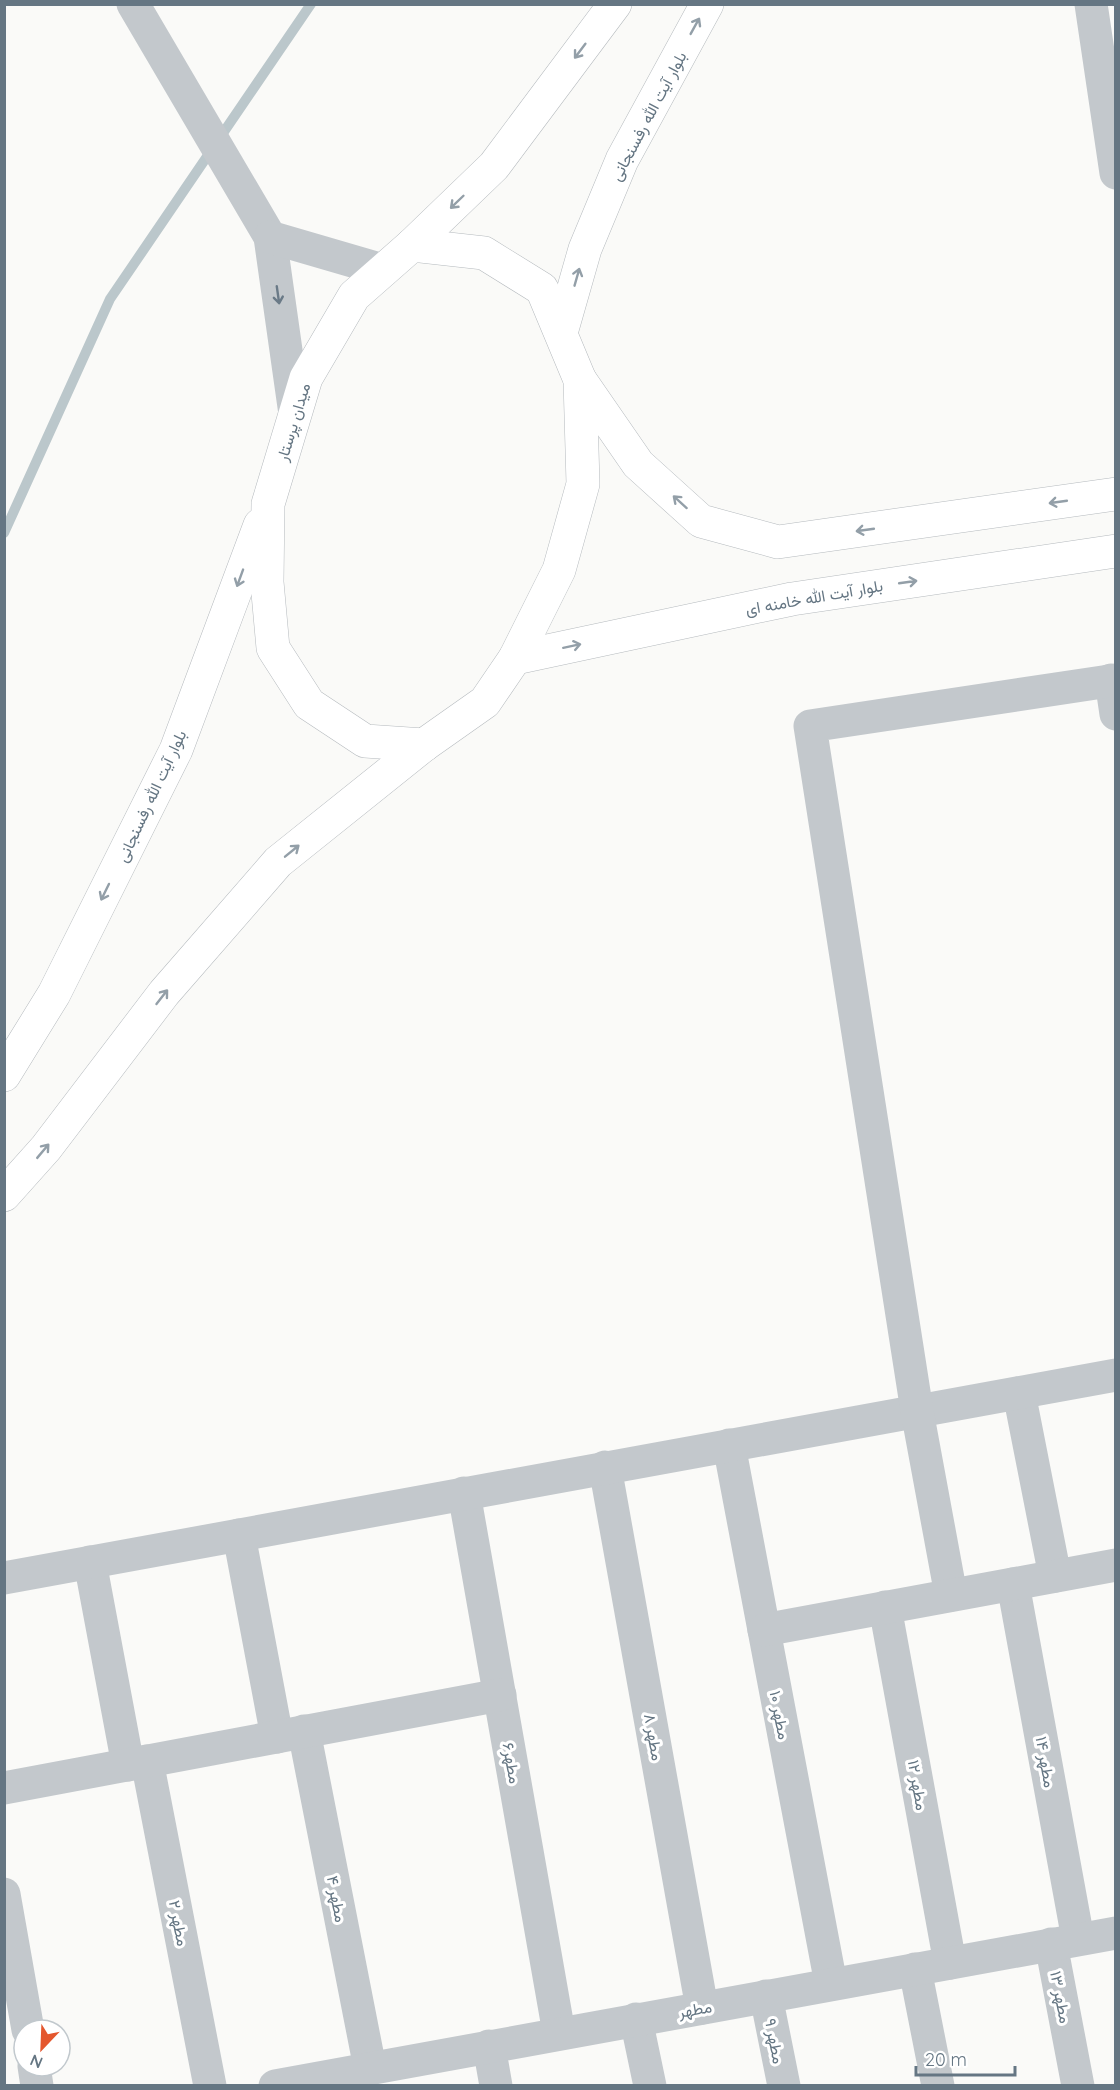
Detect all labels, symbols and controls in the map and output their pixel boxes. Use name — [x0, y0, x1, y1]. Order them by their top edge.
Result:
one-way arrow — [690, 17, 702, 34]
one-way arrow — [574, 43, 587, 59]
street label: بلوار آیت الله رفسنجانی — [605, 48, 691, 185]
one-way arrow — [450, 195, 465, 209]
one-way arrow — [572, 268, 583, 287]
one-way arrow — [273, 285, 284, 304]
street label: میدان پرستار — [271, 381, 316, 465]
one-way arrow — [673, 495, 688, 509]
one-way arrow — [1048, 497, 1068, 508]
one-way arrow — [855, 524, 875, 535]
one-way arrow — [234, 568, 245, 587]
street label: بلوار آیت الله خامنه ای — [744, 575, 885, 620]
one-way arrow — [898, 576, 918, 587]
one-way arrow — [562, 640, 582, 651]
street label: بلوار آیت الله رفسنجانی — [112, 727, 191, 866]
one-way arrow — [283, 844, 299, 857]
one-way arrow — [99, 883, 111, 900]
one-way arrow — [156, 989, 169, 1005]
one-way arrow — [37, 1143, 50, 1159]
street label: مطهر ۱۰ — [765, 1689, 795, 1741]
street label: مطهر ۸ — [639, 1712, 668, 1762]
street label: مطهر ۱۴ — [1031, 1735, 1060, 1789]
street label: مطهر۶ — [498, 1741, 525, 1785]
street label: مطهر ۱۲ — [903, 1758, 932, 1812]
street label: مطهر ۴ — [322, 1874, 351, 1924]
street label: مطهر ۲ — [164, 1898, 193, 1948]
street label: مطهر ۱۳ — [1045, 1969, 1076, 2025]
street label: مطهر — [676, 1996, 713, 2023]
street label: مطهر ۹ — [760, 2017, 789, 2065]
north arrow — [12, 2018, 72, 2078]
scale bar — [916, 2039, 1015, 2077]
text: 20 m — [925, 2048, 967, 2071]
text: N — [27, 2050, 45, 2073]

